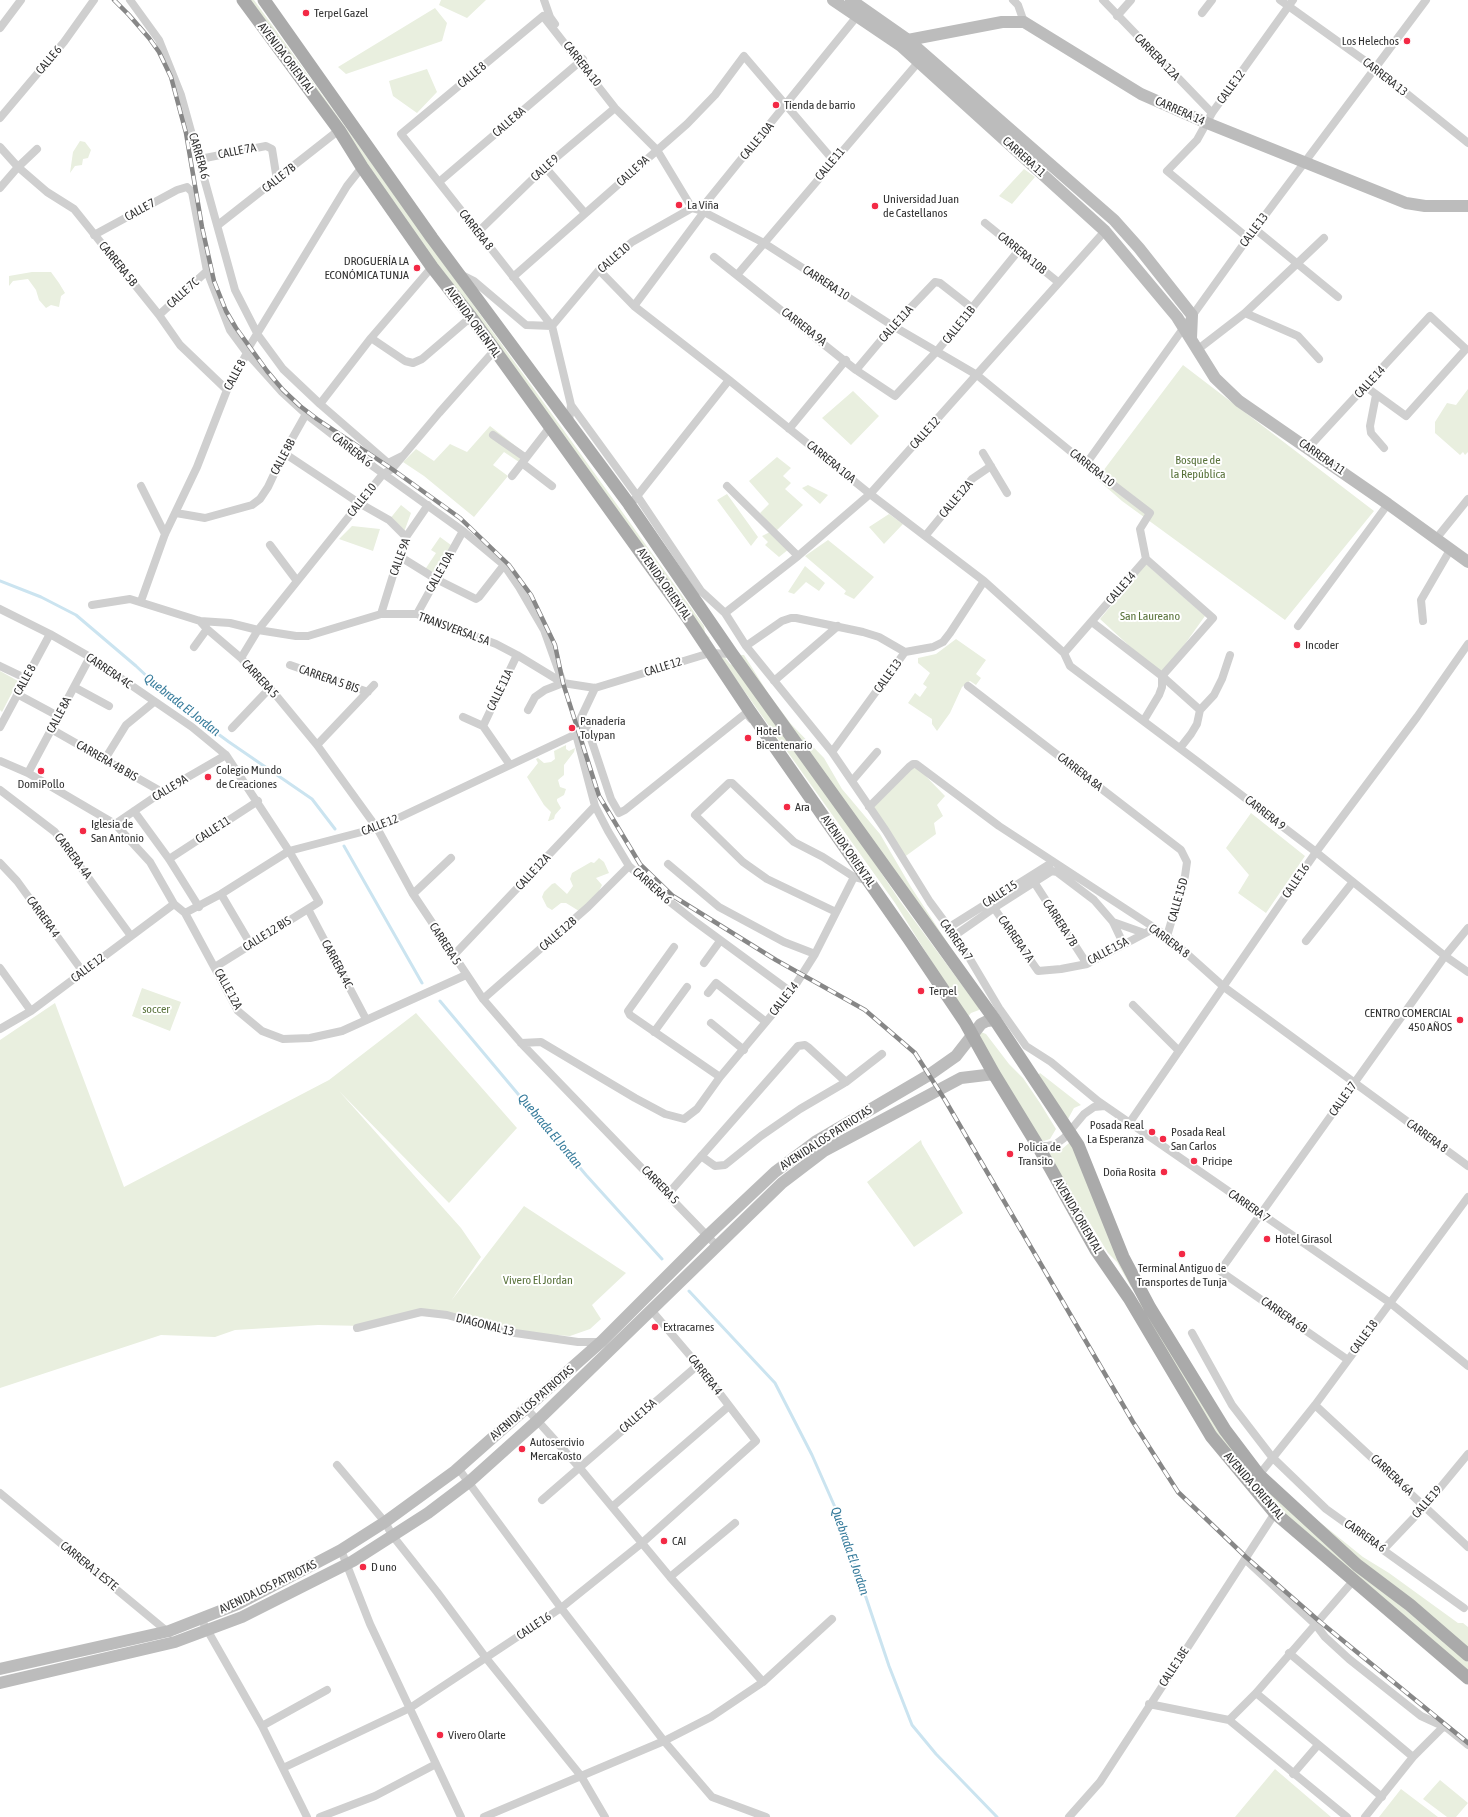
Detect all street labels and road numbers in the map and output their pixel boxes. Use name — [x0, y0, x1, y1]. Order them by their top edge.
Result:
street label: AVENIDA ORIENTAL — [255, 20, 317, 96]
street label: CARRERA 12A — [1131, 31, 1183, 83]
street label: CARRERA 10 — [560, 39, 604, 89]
street label: CALLE 6 — [33, 43, 65, 77]
street label: CARRERA 13 — [1360, 55, 1410, 99]
street label: CALLE 8 — [455, 59, 489, 91]
street label: CALLE 12 — [1214, 67, 1248, 107]
street label: CARRERA 14 — [1153, 94, 1207, 128]
street label: CALLE 8A — [490, 104, 528, 140]
street label: CALLE 10A — [737, 119, 777, 163]
street label: CARRERA 6 — [186, 131, 212, 181]
street label: CARRERA 11 — [999, 134, 1049, 180]
street label: CALLE 7A — [217, 140, 257, 162]
street label: CALLE 11 — [812, 145, 848, 183]
street label: CALLE 9 — [528, 152, 562, 184]
street label: CALLE 9A — [614, 153, 652, 189]
street label: CALLE 7B — [259, 160, 299, 196]
street label: CALLE 7 — [122, 196, 158, 224]
street label: CARRERA 8 — [456, 207, 496, 253]
street label: CALLE 13 — [1237, 210, 1271, 250]
street label: CARRERA 10B — [995, 229, 1049, 277]
street label: CARRERA 5B — [96, 239, 140, 289]
street label: CALLE 10 — [595, 240, 633, 276]
street label: CARRERA 10 — [800, 262, 852, 304]
street label: CALLE 7C — [164, 275, 202, 311]
street label: AVENIDA ORIENTAL — [442, 284, 504, 360]
street label: CALLE 11A — [876, 303, 916, 345]
street label: CALLE 11B — [939, 303, 979, 347]
street label: CARRERA 9A — [779, 305, 829, 349]
street label: CALLE 8 — [221, 357, 249, 393]
street label: CALLE 14 — [1352, 363, 1388, 401]
street label: CALLE 12 — [907, 414, 943, 452]
street label: CARRERA 6 — [329, 430, 375, 470]
street label: CARRERA 11 — [1296, 436, 1348, 478]
street label: CALLE 8B — [268, 437, 298, 477]
street label: CARRERA 10A — [804, 438, 858, 486]
street label: CARRERA 10 — [1067, 446, 1117, 490]
street label: CALLE 12A — [936, 477, 976, 521]
street label: CALLE 10 — [344, 480, 380, 520]
street label: CALLE 9A — [387, 536, 413, 578]
street label: AVENIDA ORIENTAL — [634, 545, 694, 623]
street label: CALLE 10A — [423, 549, 457, 595]
street label: CALLE 14 — [1103, 569, 1139, 607]
street label: TRANSVERSAL 5A — [416, 609, 492, 649]
street label: CARRERA 4C — [83, 650, 135, 692]
street label: CALLE 12 — [642, 654, 684, 680]
street label: CALLE 13 — [871, 656, 905, 696]
street label: CARRERA 5 — [239, 657, 281, 701]
street label: CALLE 8 — [11, 662, 39, 698]
street label: CARRERA 5 BIS — [297, 662, 361, 696]
street label: CALLE 11A — [484, 667, 516, 713]
street label: CALLE 8A — [44, 694, 74, 736]
street label: CARRERA 4B BIS — [74, 738, 140, 784]
street label: CARRERA 8A — [1055, 750, 1105, 794]
street label: CALLE 9A — [150, 772, 190, 804]
street label: CARRERA 9 — [1242, 793, 1288, 833]
street label: CALLE 12 — [359, 811, 401, 839]
street label: AVENIDA ORIENTAL — [818, 812, 878, 890]
street label: CALLE 11 — [193, 813, 233, 847]
street label: CARRERA 4A — [51, 830, 95, 882]
street label: CALLE 12A — [513, 851, 553, 893]
street label: CALLE 16 — [1279, 861, 1313, 901]
street label: CARRERA 6 — [630, 865, 674, 907]
street label: CALLE 15D — [1165, 876, 1191, 924]
street label: CALLE 15 — [980, 877, 1020, 911]
street label: CARRERA 4 — [23, 894, 63, 940]
street label: CARRERA 7B — [1039, 897, 1081, 949]
street label: CARRERA 7A — [995, 913, 1037, 965]
street label: CALLE 12 BIS — [240, 914, 294, 954]
street label: CALLE 12B — [537, 914, 579, 954]
street label: CARRERA 7 — [936, 916, 976, 964]
street label: CARRERA 5 — [426, 920, 464, 968]
street label: CARRERA 8 — [1146, 921, 1192, 961]
street label: CALLE 15A — [1085, 934, 1131, 968]
street label: CARRERA 4C — [318, 937, 356, 991]
street label: CALLE 12 — [68, 951, 108, 985]
street label: CALLE 12A — [211, 966, 245, 1012]
street label: CALLE 14 — [766, 979, 802, 1019]
street label: CALLE 17 — [1326, 1079, 1360, 1119]
street label: AVENIDA LOS PATRIOTAS — [777, 1103, 875, 1173]
street label: CARRERA 8 — [1404, 1116, 1450, 1156]
street label: CARRERA 5 — [638, 1163, 682, 1207]
street label: AVENIDA ORIENTAL — [1051, 1176, 1105, 1256]
street label: CARRERA 7 — [1225, 1186, 1273, 1226]
street label: CARRERA 6B — [1258, 1294, 1310, 1336]
street label: DIAGONAL 13 — [454, 1311, 516, 1339]
street label: CALLE 18 — [1347, 1317, 1381, 1357]
street label: CARRERA 4 — [685, 1352, 725, 1398]
street label: AVENIDA LOS PATRIOTAS — [487, 1363, 577, 1443]
street label: CALLE 15A — [616, 1396, 660, 1436]
street label: AVENIDA ORIENTAL — [1221, 1449, 1287, 1523]
street label: CARRERA 6A — [1368, 1452, 1416, 1498]
street label: CALLE 19 — [1409, 1483, 1445, 1521]
street label: CARRERA 6 — [1341, 1516, 1389, 1556]
street label: CARRERA 1 ESTE — [57, 1538, 121, 1594]
street label: AVENIDA LOS PATRIOTAS — [217, 1557, 319, 1617]
street label: CALLE 16 — [514, 1609, 554, 1643]
street label: CALLE 18E — [1156, 1645, 1192, 1689]

